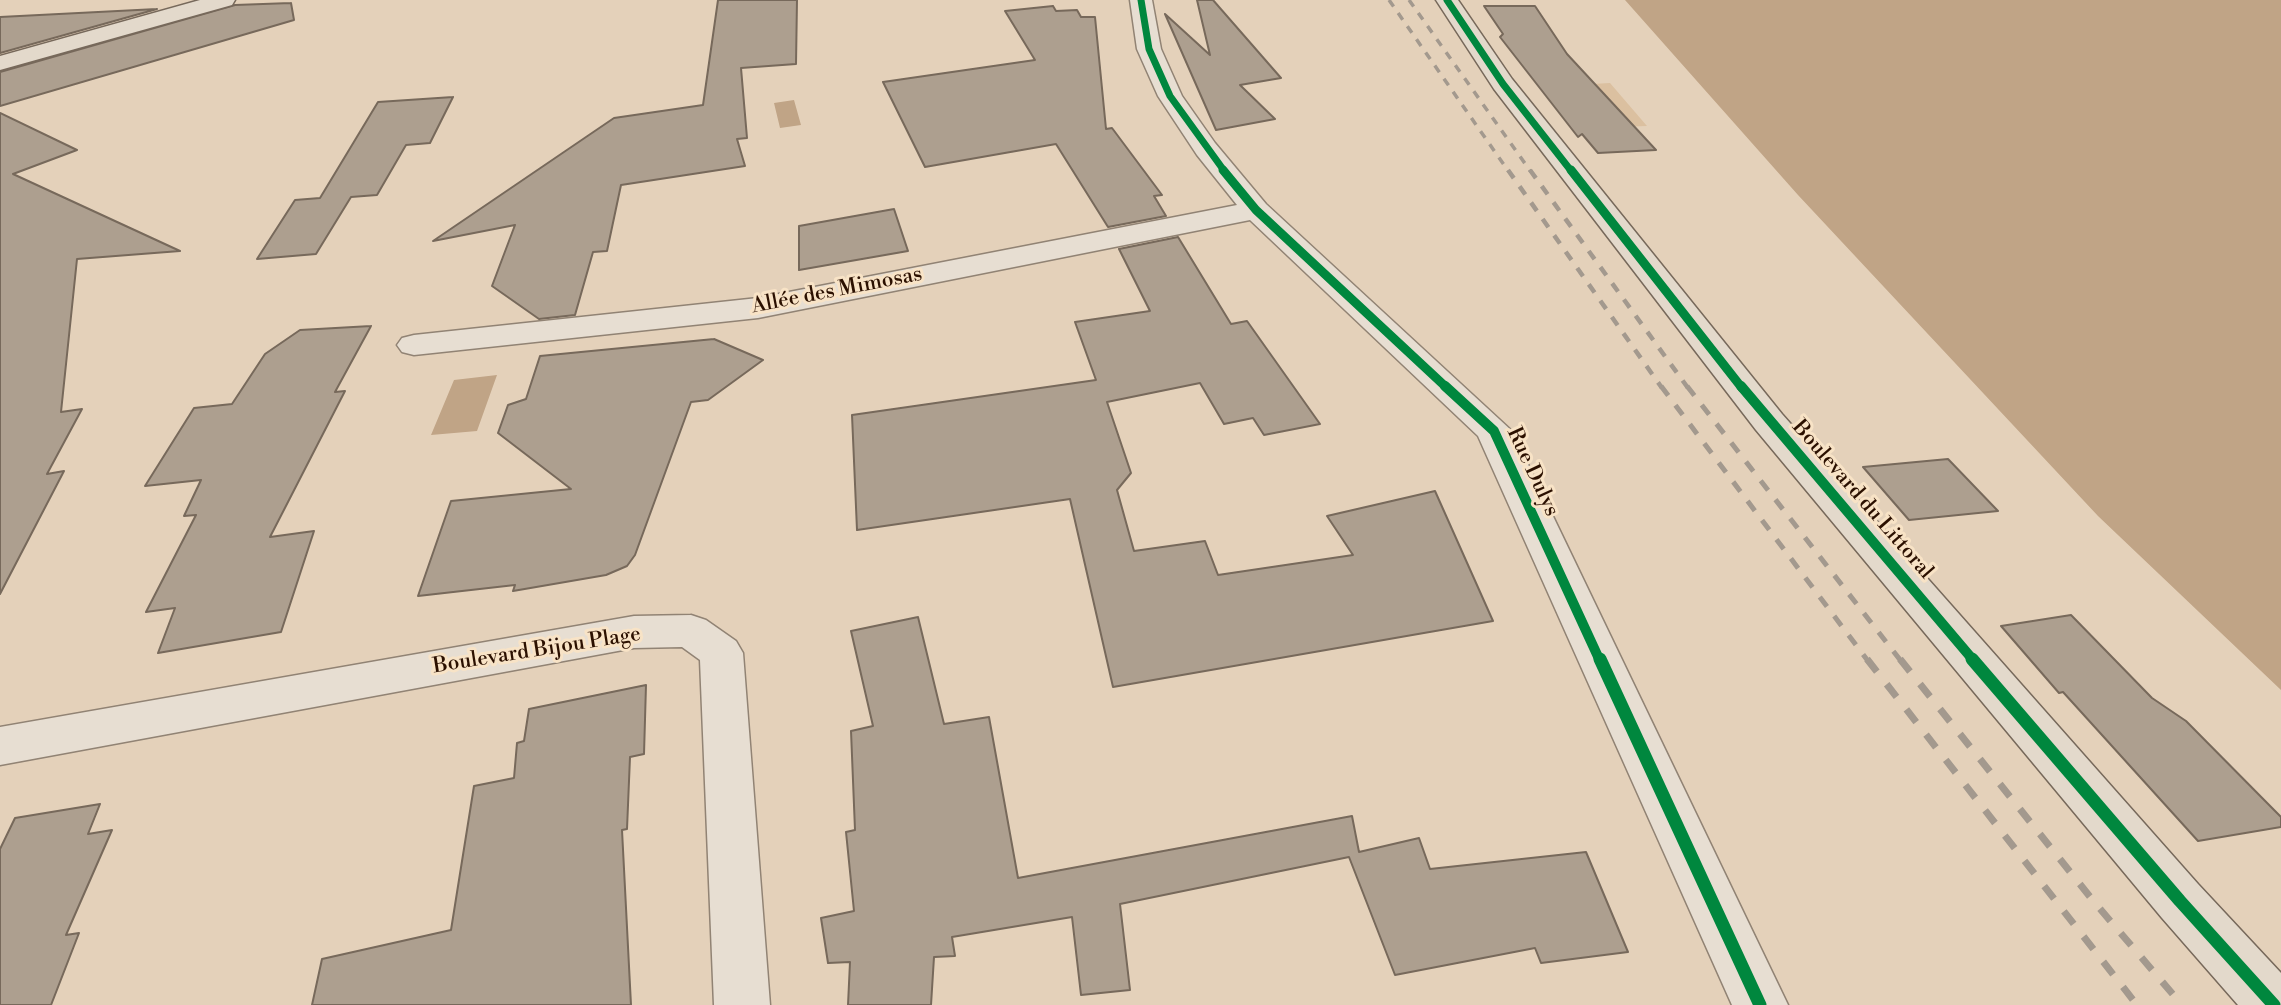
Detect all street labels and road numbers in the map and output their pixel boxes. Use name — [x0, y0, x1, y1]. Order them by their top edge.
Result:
street label: Allée des Mimosas — [750, 262, 924, 320]
street label: Boulevard du Littoral — [1786, 415, 1938, 585]
street label: Rue Dulys — [1500, 423, 1564, 521]
street label: Boulevard Bijou Plage — [431, 622, 643, 680]

